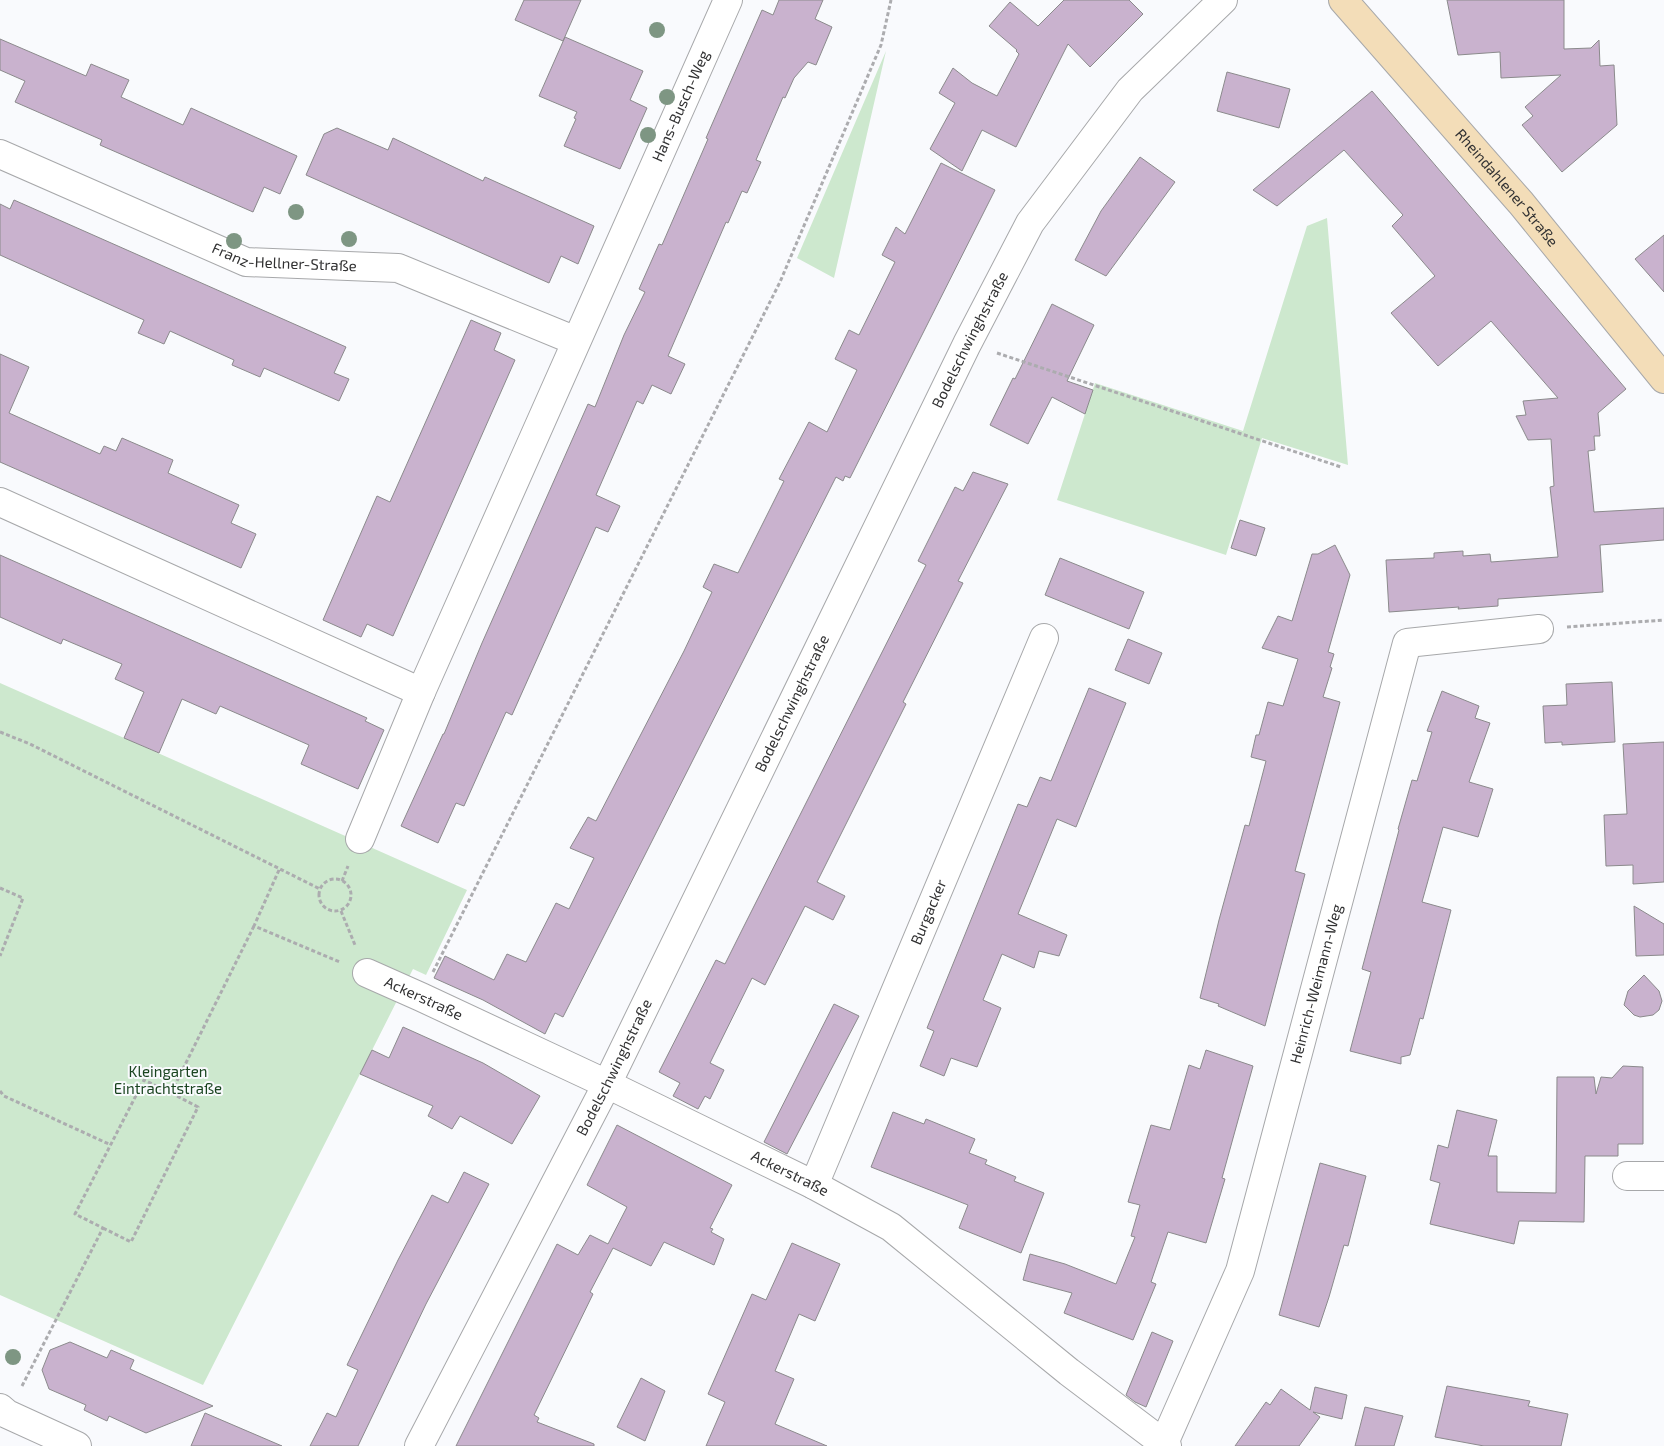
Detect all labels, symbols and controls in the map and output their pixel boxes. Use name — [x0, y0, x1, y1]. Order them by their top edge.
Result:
street label: Hans-Busch-Weg — [647, 47, 713, 164]
street label: Rheindahlener Straße — [1452, 125, 1563, 250]
street label: Franz-Hellner-Straße — [210, 238, 357, 274]
street label: Bodelschwinghstraße — [927, 268, 1011, 410]
street label: Bodelschwinghstraße — [750, 632, 832, 775]
street label: Burgacker — [906, 876, 950, 947]
street label: Heinrich-Weimann-Weg — [1286, 901, 1345, 1066]
street label: Ackerstraße — [382, 972, 466, 1023]
street label: Bodelschwinghstraße — [572, 996, 655, 1138]
park label: Kleingarten Eintrachtstraße — [114, 1062, 222, 1097]
street label: Ackerstraße — [749, 1146, 832, 1199]

